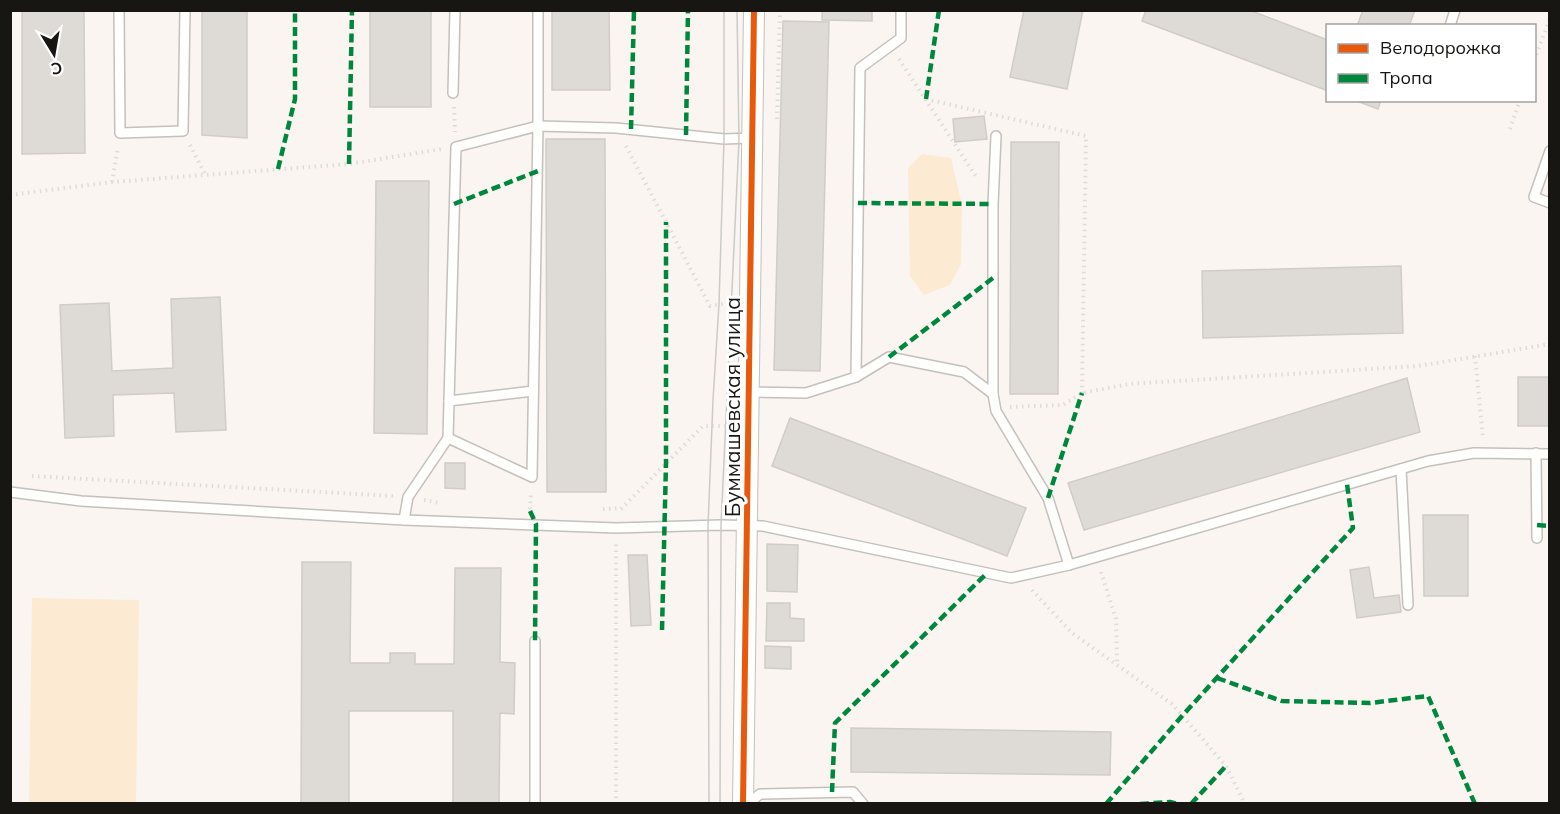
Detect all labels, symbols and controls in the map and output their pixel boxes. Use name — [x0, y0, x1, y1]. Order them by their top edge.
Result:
north arrow — [24, 24, 84, 84]
legend — [1326, 24, 1536, 102]
text: Велодорожка — [1380, 36, 1501, 59]
text: С — [50, 58, 64, 80]
text: Тропа — [1380, 66, 1433, 89]
street label: Буммашевская улица — [719, 297, 745, 517]

